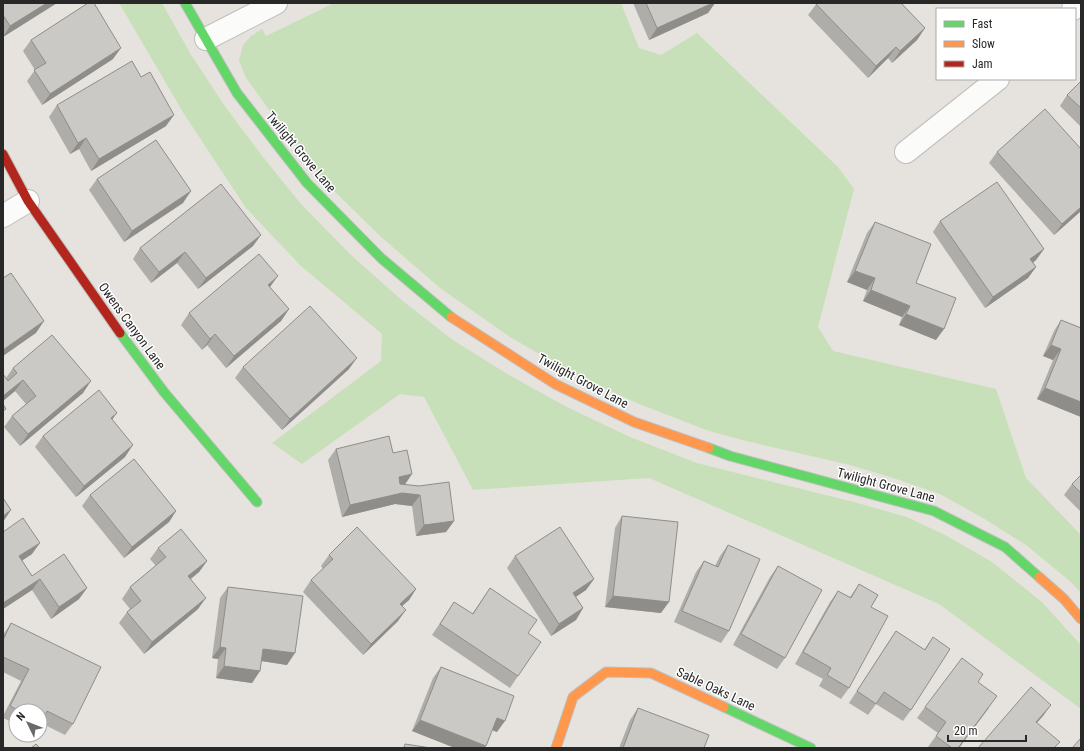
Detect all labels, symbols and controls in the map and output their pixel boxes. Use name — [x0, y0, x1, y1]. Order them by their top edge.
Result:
legend — [936, 8, 1076, 80]
text: Fast — [972, 17, 993, 31]
text: Slow — [972, 37, 995, 51]
text: Jam — [972, 57, 993, 71]
street label: Twilight Grove Lane — [263, 109, 339, 195]
street label: Owens Canyon Lane — [96, 280, 168, 372]
street label: Twilight Grove Lane — [535, 351, 631, 411]
street label: Twilight Grove Lane — [835, 465, 937, 505]
street label: Sable Oaks Lane — [674, 664, 758, 714]
north arrow — [8, 703, 48, 743]
text: N — [14, 709, 28, 723]
scale bar — [948, 717, 1026, 743]
text: 20 m — [954, 724, 978, 738]

